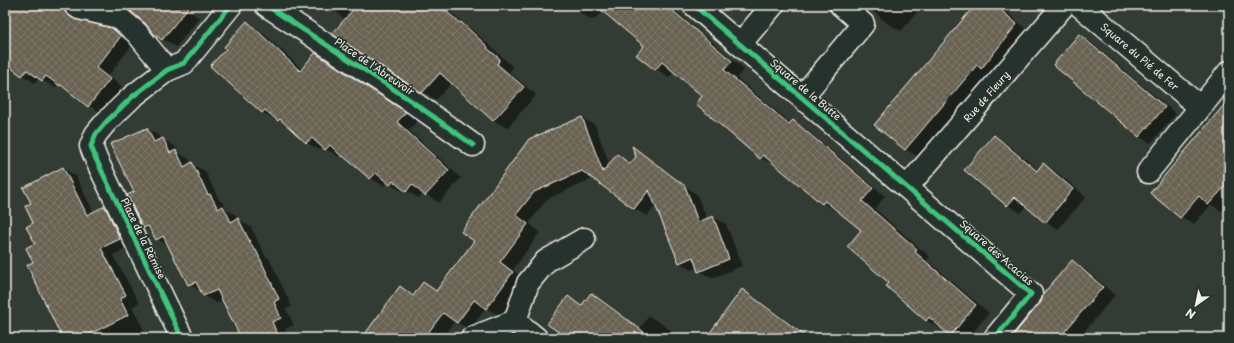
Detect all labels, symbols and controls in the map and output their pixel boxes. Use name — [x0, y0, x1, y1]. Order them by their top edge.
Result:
street label: Square du Pié de Fer — [1098, 19, 1183, 94]
street label: Place de l'Abreuvoir — [332, 34, 418, 99]
street label: Square de la Butte — [767, 55, 845, 123]
street label: Rue de Fleury — [959, 67, 1013, 125]
street label: Place de la Remise — [118, 195, 170, 281]
street label: Square des Acacias — [957, 216, 1038, 289]
north arrow — [1176, 285, 1216, 325]
text: N — [1182, 304, 1199, 323]

